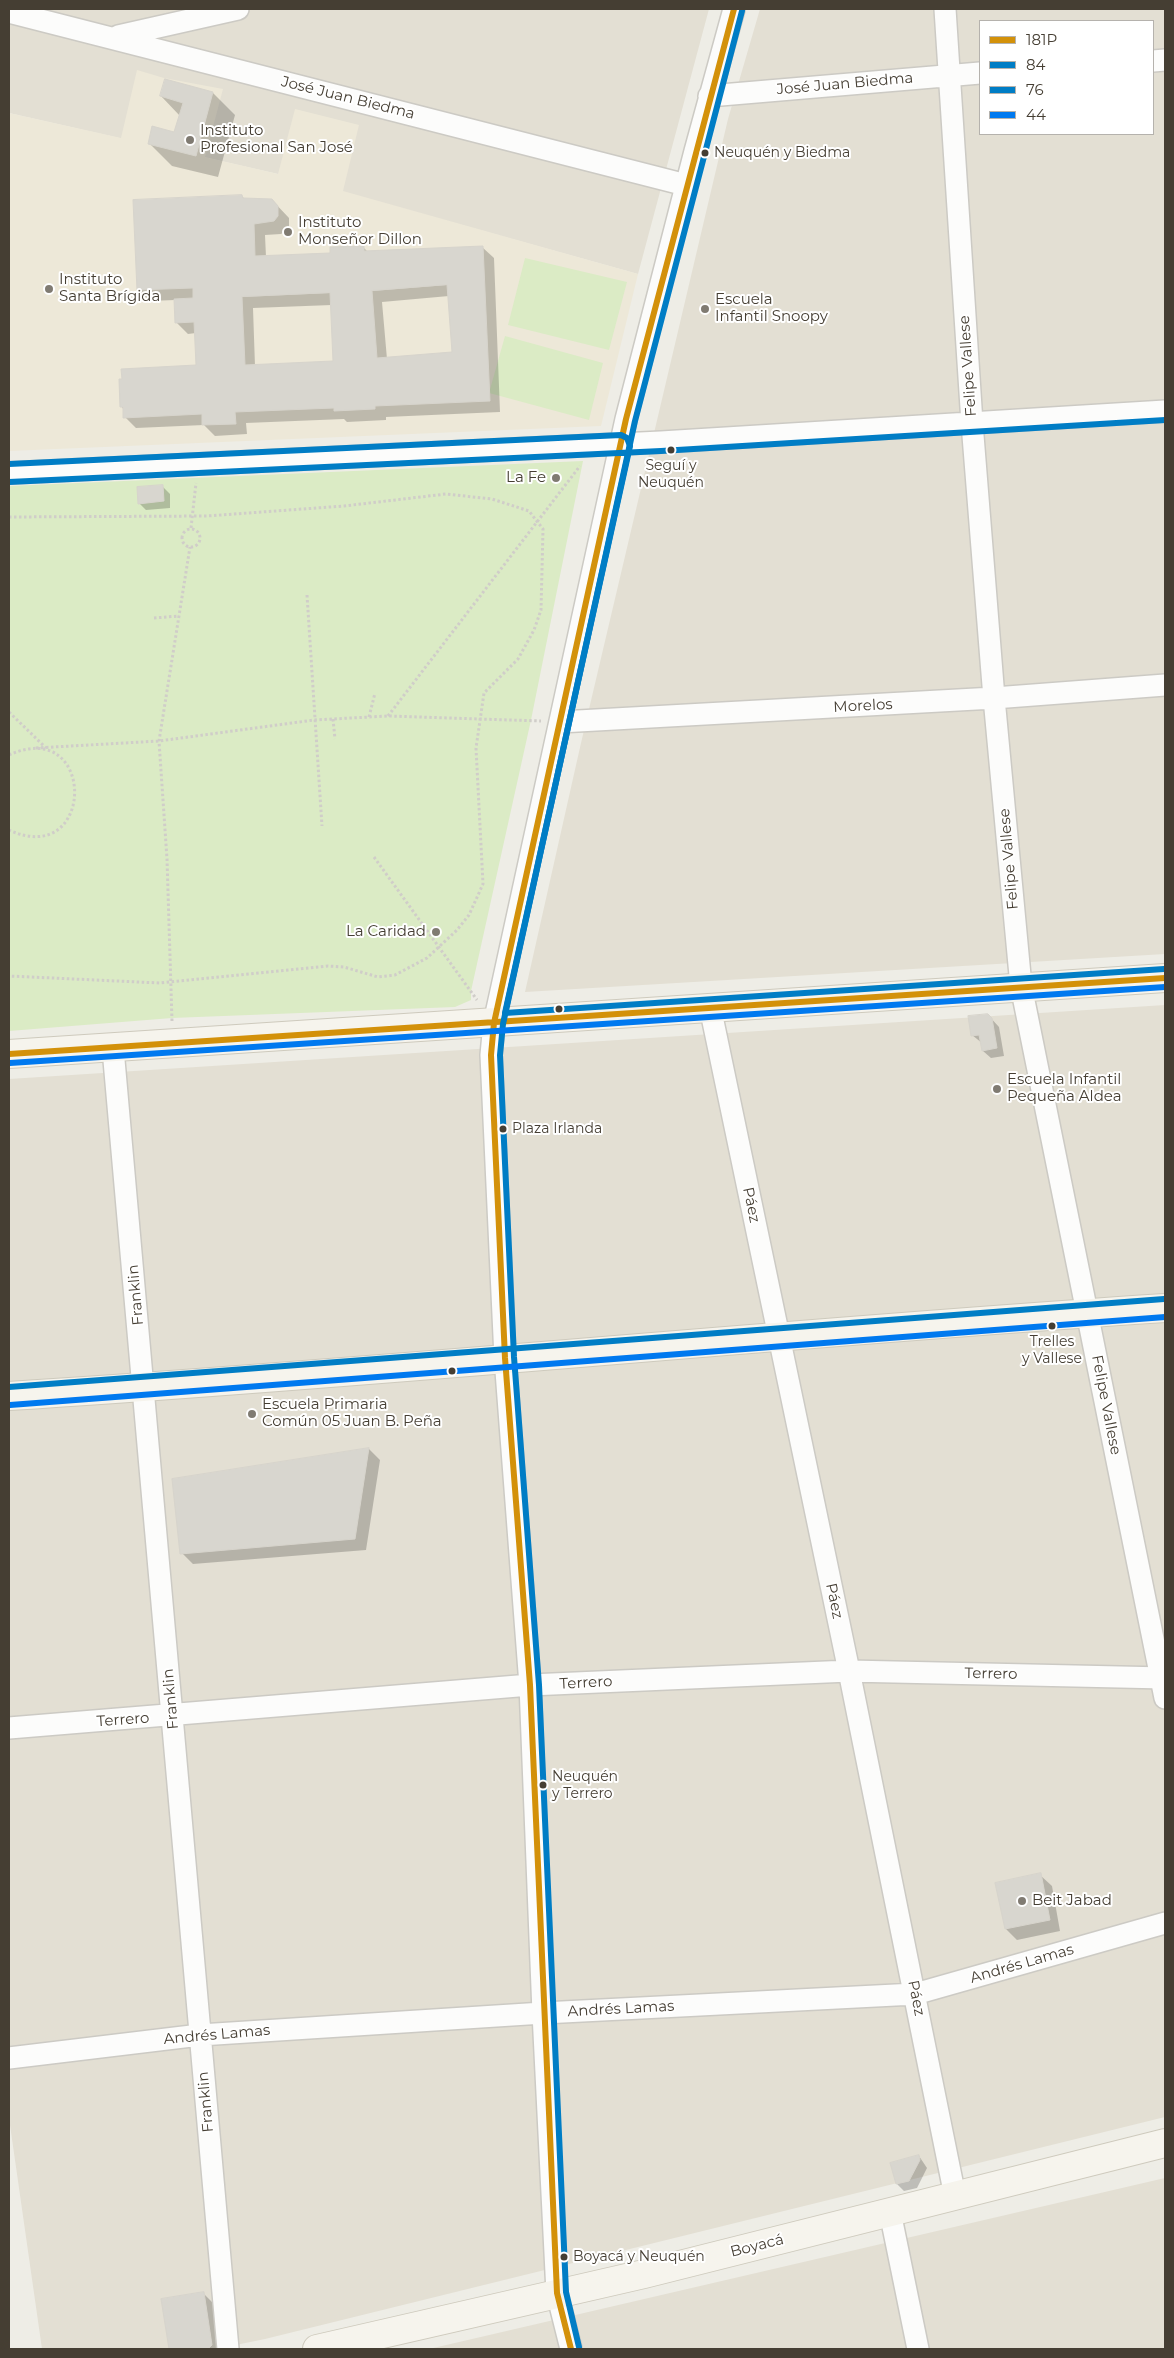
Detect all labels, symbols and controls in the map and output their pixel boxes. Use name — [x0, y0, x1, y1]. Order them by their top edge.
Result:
legend — [979, 20, 1154, 135]
text: 181P — [1026, 30, 1057, 49]
text: 84 — [1026, 55, 1046, 74]
street label: José Juan Biedma — [776, 69, 914, 99]
street label: José Juan Biedma — [279, 73, 417, 123]
text: 76 — [1026, 80, 1044, 99]
text: 44 — [1026, 105, 1046, 124]
place label: Instituto Profesional San José — [200, 122, 353, 157]
marker: Instituto Profesional San José — [184, 134, 196, 146]
place label: Neuquén y Biedma — [714, 145, 850, 161]
marker: Neuquén y Biedma — [700, 148, 710, 158]
place label: Instituto Monseñor Dillon — [298, 214, 422, 249]
marker: Instituto Monseñor Dillon — [282, 226, 294, 238]
place label: Instituto Santa Brígida — [59, 271, 160, 306]
marker: Instituto Santa Brígida — [43, 283, 55, 295]
place label: Escuela Infantil Snoopy — [715, 291, 828, 326]
marker: Escuela Infantil Snoopy — [699, 303, 711, 315]
street label: Felipe Vallese — [955, 315, 981, 417]
marker: Seguí y Neuquén — [666, 445, 676, 455]
place label: Seguí y Neuquén — [638, 458, 704, 491]
place label: La Fe — [506, 469, 546, 487]
marker: La Fe — [550, 472, 562, 484]
street label: Morelos — [833, 695, 893, 717]
street label: Felipe Vallese — [996, 808, 1022, 910]
place label: La Caridad — [346, 923, 426, 941]
marker: La Caridad — [430, 926, 442, 938]
unlabelled marker — [554, 1004, 564, 1014]
place label: Escuela Infantil Pequeña Aldea — [1007, 1071, 1122, 1106]
marker: Escuela Infantil Pequeña Aldea — [991, 1083, 1003, 1095]
place label: Plaza Irlanda — [512, 1121, 602, 1137]
marker: Plaza Irlanda — [498, 1124, 508, 1134]
street label: Páez — [738, 1186, 764, 1224]
street label: Franklin — [124, 1264, 148, 1326]
marker: Trelles y Vallese — [1047, 1321, 1057, 1331]
place label: Trelles y Vallese — [1022, 1334, 1082, 1366]
street label: Felipe Vallese — [1087, 1353, 1125, 1457]
unlabelled marker — [447, 1366, 457, 1376]
place label: Escuela Primaria Común 05 Juan B. Peña — [262, 1396, 442, 1431]
marker: Escuela Primaria Común 05 Juan B. Peña — [246, 1408, 258, 1420]
street label: Páez — [821, 1582, 847, 1620]
street label: Terrero — [964, 1665, 1018, 1683]
street label: Franklin — [159, 1668, 183, 1730]
street label: Terrero — [559, 1673, 613, 1693]
street label: Terrero — [96, 1709, 150, 1731]
place label: Neuquén y Terrero — [552, 1769, 618, 1801]
marker: Neuquén y Terrero — [538, 1780, 548, 1790]
place label: Beit Jabad — [1032, 1892, 1112, 1910]
marker: Beit Jabad — [1016, 1895, 1028, 1907]
street label: Andrés Lamas — [968, 1941, 1076, 1987]
street label: Páez — [904, 1979, 928, 2017]
street label: Andrés Lamas — [567, 1997, 675, 2021]
street label: Andrés Lamas — [163, 2021, 271, 2049]
street label: Franklin — [194, 2071, 218, 2133]
street label: Boyacá — [728, 2231, 786, 2261]
place label: Boyacá y Neuquén — [573, 2249, 705, 2265]
marker: Boyacá y Neuquén — [559, 2252, 569, 2262]

